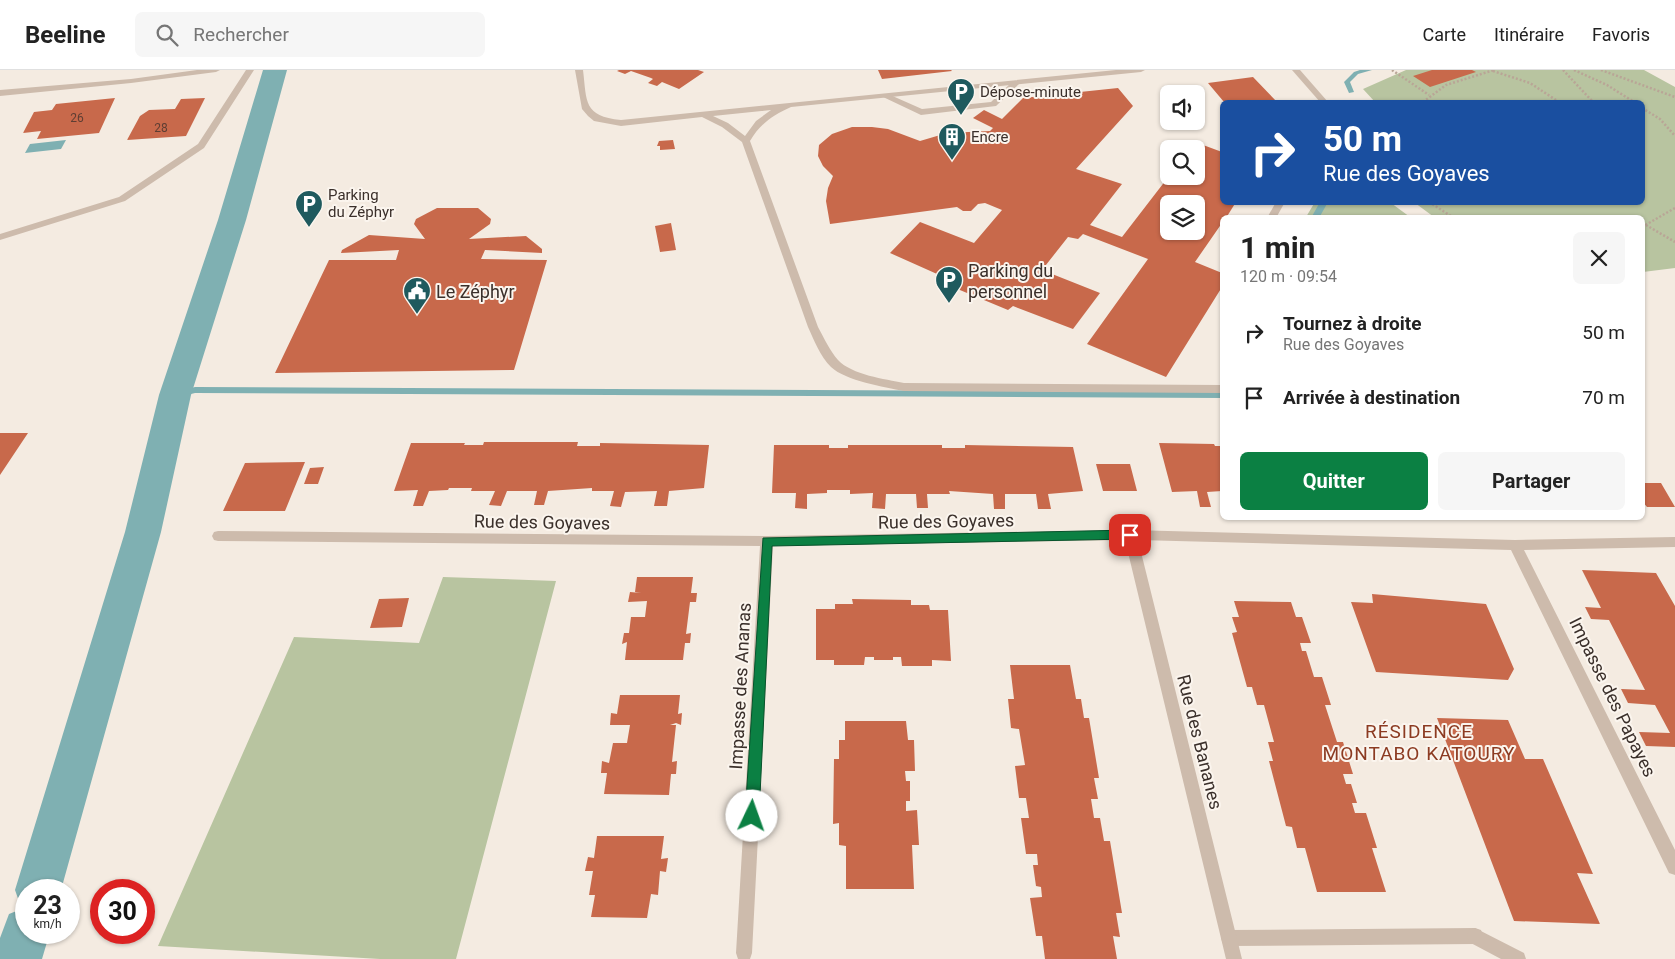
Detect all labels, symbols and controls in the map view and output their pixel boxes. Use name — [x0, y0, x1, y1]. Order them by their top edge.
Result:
search box — [135, 12, 485, 57]
text: Beeline — [25, 21, 105, 49]
icon: search — [153, 21, 181, 49]
text: Rechercher — [193, 23, 289, 46]
text: Carte — [1423, 24, 1466, 45]
text: Itinéraire — [1494, 24, 1564, 45]
text: Favoris — [1592, 24, 1650, 45]
parking icon: Dépose-minute — [946, 77, 976, 116]
place label: Dépose-minute — [980, 83, 1081, 101]
map controls — [1160, 85, 1205, 240]
button: sound — [1160, 85, 1205, 130]
house number: 26 — [70, 111, 84, 125]
text: 50 m — [1323, 119, 1402, 160]
icon: right — [1240, 120, 1305, 185]
house number: 28 — [154, 121, 168, 135]
building icon: Encre — [937, 122, 967, 161]
place label: Encre — [971, 128, 1009, 146]
button: search — [1160, 140, 1205, 185]
text: Rue des Goyaves — [1323, 161, 1490, 186]
place label: Parking du Zéphyr — [328, 186, 394, 221]
parking icon: Parking du Zéphyr — [294, 189, 324, 228]
button: layers — [1160, 195, 1205, 240]
text: 1 min — [1240, 230, 1315, 265]
button: close — [1573, 232, 1625, 284]
place label: Parking du personnel — [968, 260, 1053, 302]
parking icon: Parking du personnel — [934, 265, 964, 304]
text: 120 m · 09:54 — [1240, 267, 1337, 286]
public building icon: Le Zéphyr — [402, 276, 432, 315]
place label: Le Zéphyr — [436, 281, 515, 302]
text: Tournez à droite — [1283, 312, 1422, 335]
icon: right — [1240, 319, 1268, 347]
text: 50 m — [1582, 321, 1625, 344]
text: Rue des Goyaves — [1283, 335, 1404, 354]
icon: arrive — [1240, 384, 1268, 412]
text: Arrivée à destination — [1283, 386, 1460, 409]
text: 70 m — [1582, 386, 1625, 409]
button: Quitter — [1240, 452, 1428, 510]
button: Partager — [1438, 452, 1625, 510]
street label: Rue des Goyaves — [878, 509, 1014, 533]
street label: Rue des Goyaves — [474, 510, 610, 534]
pin — [1109, 514, 1151, 556]
icon: arrive — [1116, 521, 1144, 549]
street label: Impasse des Ananas — [725, 602, 755, 770]
street label: Impasse des Papayes — [1565, 614, 1661, 780]
street label: Rue des Bananes — [1173, 673, 1227, 811]
district label: RÉSIDENCE MONTABO KATOURY — [1323, 720, 1515, 765]
position arrow — [725, 789, 777, 841]
speed limit sign: 30 — [90, 879, 155, 944]
text: 23 — [33, 891, 62, 920]
text: km/h — [33, 917, 62, 931]

